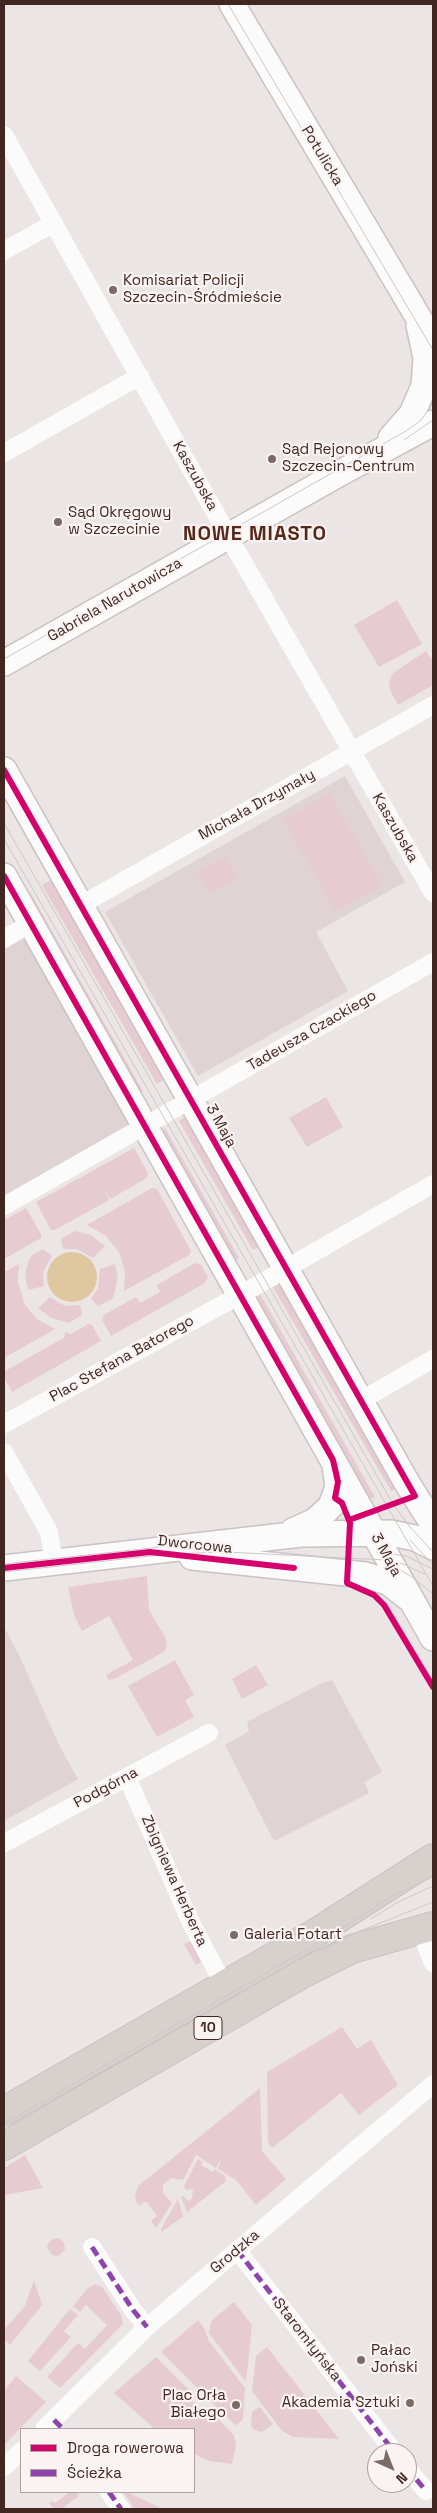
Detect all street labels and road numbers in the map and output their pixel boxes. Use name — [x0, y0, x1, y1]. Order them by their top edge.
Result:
street label: Potulicka — [297, 123, 347, 189]
street label: Kaszubska — [169, 438, 221, 514]
street label: Gabriela Narutowicza — [44, 554, 186, 646]
street label: Michała Drzymały — [196, 766, 318, 844]
street label: Kaszubska — [368, 790, 422, 866]
street label: Tadeusza Czackiego — [244, 987, 380, 1075]
street label: 3 Maja — [202, 1101, 240, 1151]
street label: Plac Stefana Batorego — [47, 1312, 197, 1406]
street label: 3 Maja — [367, 1530, 405, 1580]
street label: Dworcowa — [157, 1532, 233, 1558]
street label: Podgórna — [71, 1764, 141, 1812]
street label: Zbigniewa Herberta — [137, 1813, 211, 1949]
road number: 10 — [194, 2016, 222, 2040]
street label: Grodzka — [207, 2226, 263, 2278]
street label: Staromłyńska — [269, 2295, 345, 2385]

